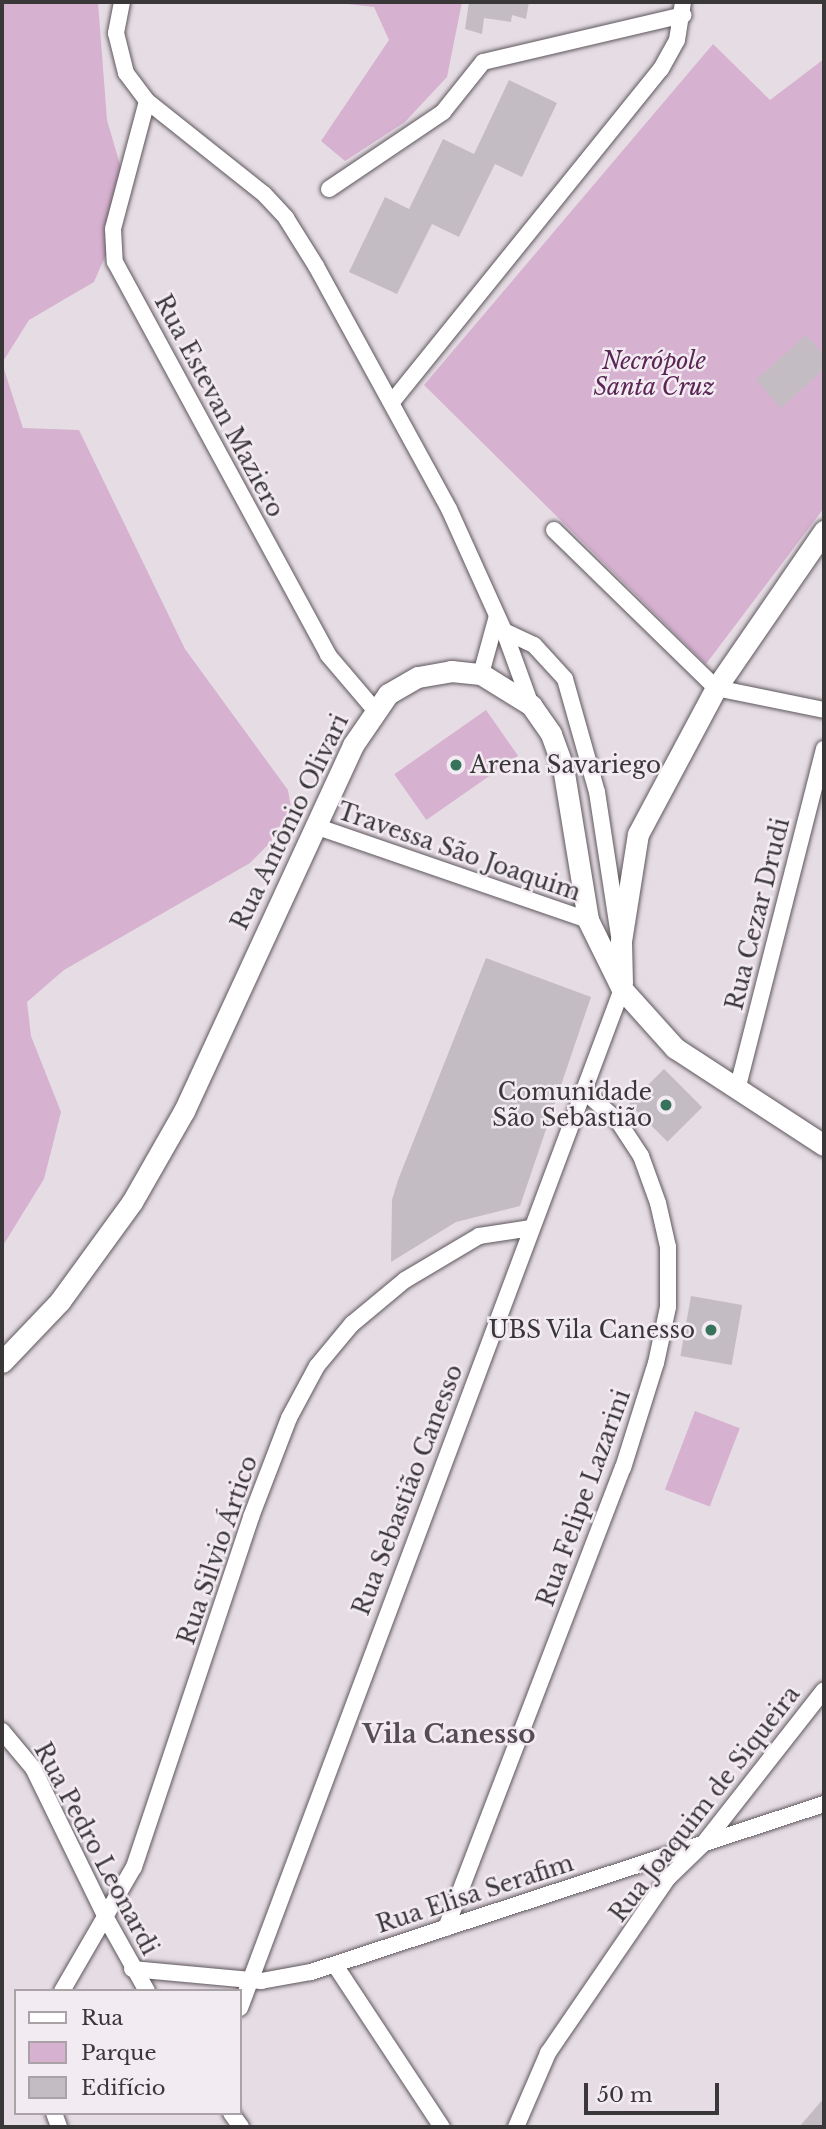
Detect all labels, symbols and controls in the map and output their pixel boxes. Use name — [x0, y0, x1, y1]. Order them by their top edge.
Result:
street label: Rua Estevan Maziero — [149, 290, 289, 522]
park label: Necrópole Santa Cruz — [593, 347, 715, 401]
street label: Rua Antônio Olivari — [226, 709, 354, 935]
place label: Arena Savariego — [470, 751, 661, 779]
marker: Arena Savariego — [448, 757, 464, 773]
street label: Travessa São Joaquim — [334, 797, 584, 907]
street label: Rua Cezar Drudi — [721, 815, 795, 1013]
place label: Comunidade São Sebastião — [492, 1078, 652, 1132]
marker: Comunidade São Sebastião — [658, 1097, 674, 1113]
place label: UBS Vila Canesso — [487, 1316, 695, 1344]
marker: UBS Vila Canesso — [701, 1320, 721, 1340]
street label: Rua Sebastião Canesso — [347, 1361, 469, 1619]
street label: Rua Felipe Lazarini — [532, 1386, 636, 1610]
street label: Rua Silvio Ártico — [173, 1451, 263, 1649]
street label: Rua Joaquim de Siqueira — [604, 1681, 806, 1927]
district label: Vila Canesso — [363, 1719, 535, 1751]
street label: Rua Pedro Leonardi — [28, 1738, 164, 1960]
street label: Rua Elisa Serafim — [373, 1849, 577, 1939]
legend — [14, 1989, 242, 2115]
text: Rua — [81, 2005, 123, 2031]
text: Parque — [81, 2040, 156, 2066]
scale bar — [588, 2070, 723, 2114]
text: Edifício — [81, 2075, 166, 2101]
text: 50 m — [597, 2082, 652, 2108]

